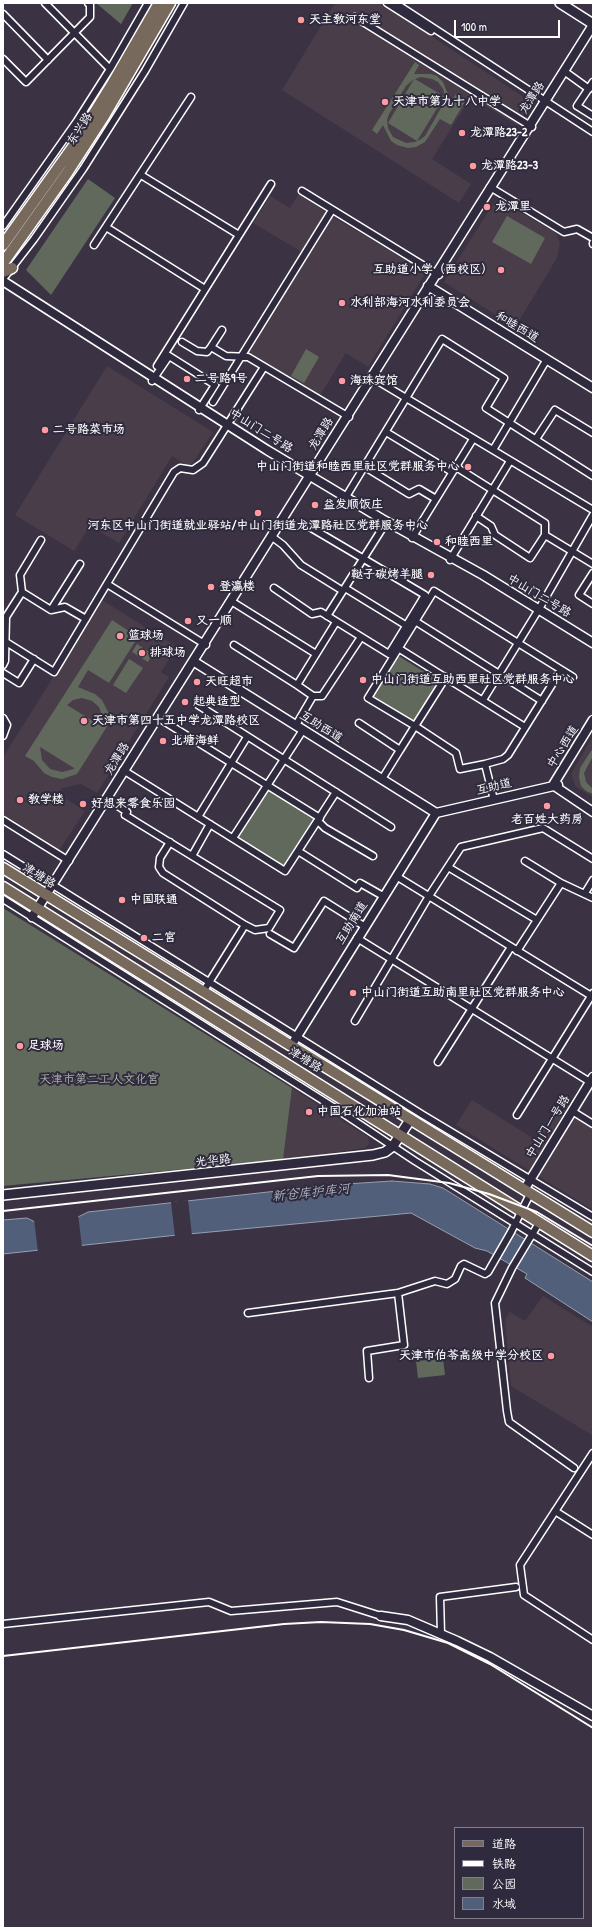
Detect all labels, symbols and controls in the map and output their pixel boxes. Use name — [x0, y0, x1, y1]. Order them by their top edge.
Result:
scale bar — [456, 12, 562, 38]
place label: 天主教河东堂 — [309, 13, 381, 27]
marker: 天主教河东堂 — [296, 15, 306, 25]
text: 100 m — [461, 18, 487, 35]
street label: 龙潭路 — [516, 79, 548, 117]
place label: 天津市第九十八中学 — [393, 95, 501, 109]
marker: 天津市第九十八中学 — [380, 97, 390, 107]
street label: 东兴路 — [64, 110, 96, 148]
place label: 龙潭路23-2 — [470, 126, 527, 140]
marker: 龙潭路23-2 — [457, 128, 467, 138]
place label: 龙潭路23-3 — [481, 159, 538, 173]
marker: 龙潭路23-3 — [468, 161, 478, 171]
place label: 龙潭里 — [495, 200, 531, 214]
marker: 龙潭里 — [482, 202, 492, 212]
place label: 互助道小学（西校区） — [373, 263, 493, 277]
marker: 互助道小学（西校区） — [496, 265, 506, 275]
place label: 水利部海河水利委员会 — [350, 296, 470, 310]
marker: 水利部海河水利委员会 — [337, 298, 347, 308]
street label: 和睦西道 — [493, 308, 541, 346]
place label: 二号路9号 — [195, 372, 247, 386]
marker: 二号路9号 — [182, 374, 192, 384]
place label: 海珠宾馆 — [350, 374, 398, 388]
marker: 海珠宾馆 — [337, 376, 347, 386]
street label: 中山门二号路 — [227, 406, 295, 456]
street label: 龙潭路 — [305, 415, 337, 453]
place label: 二号路菜市场 — [53, 423, 125, 437]
marker: 二号路菜市场 — [40, 425, 50, 435]
place label: 中山门街道和睦西里社区党群服务中心 — [256, 460, 460, 474]
marker: 中山门街道和睦西里社区党群服务中心 — [463, 462, 473, 472]
place label: 益发顺饭庄 — [323, 498, 383, 512]
marker: 益发顺饭庄 — [310, 500, 320, 510]
marker: 河东区中山门街道就业驿站/中山门街道龙潭路社区党群服务中心 — [253, 508, 263, 518]
place label: 河东区中山门街道就业驿站/中山门街道龙潭路社区党群服务中心 — [87, 519, 429, 533]
place label: 和睦西里 — [445, 535, 493, 549]
marker: 和睦西里 — [432, 537, 442, 547]
place label: 鞑子碳烤羊腿 — [351, 568, 423, 582]
marker: 鞑子碳烤羊腿 — [426, 570, 436, 580]
street label: 中山门二号路 — [504, 571, 574, 621]
place label: 登瀛楼 — [219, 580, 255, 594]
marker: 登瀛楼 — [206, 582, 216, 592]
place label: 又一顺 — [196, 614, 232, 628]
marker: 又一顺 — [183, 616, 193, 626]
place label: 篮球场 — [128, 629, 164, 643]
marker: 篮球场 — [115, 631, 125, 641]
place label: 排球场 — [150, 646, 186, 660]
marker: 排球场 — [137, 648, 147, 658]
place label: 中山门街道互助西里社区党群服务中心 — [371, 673, 575, 687]
place label: 天旺超市 — [205, 675, 253, 689]
marker: 中山门街道互助西里社区党群服务中心 — [358, 675, 368, 685]
marker: 天旺超市 — [192, 677, 202, 687]
place label: 起典造型 — [193, 695, 241, 709]
marker: 起典造型 — [180, 697, 190, 707]
street label: 互助西道 — [297, 708, 345, 746]
place label: 天津市第四十五中学龙潭路校区 — [92, 714, 260, 728]
marker: 天津市第四十五中学龙潭路校区 — [79, 716, 89, 726]
street label: 中心西道 — [544, 723, 582, 771]
place label: 北塘海鲜 — [171, 734, 219, 748]
marker: 北塘海鲜 — [158, 736, 168, 746]
street label: 龙潭路 — [101, 740, 133, 778]
street label: 互助道 — [475, 776, 513, 798]
place label: 教学楼 — [28, 793, 64, 807]
marker: 教学楼 — [15, 795, 25, 805]
place label: 好想来零食乐园 — [91, 797, 175, 811]
marker: 好想来零食乐园 — [78, 799, 88, 809]
marker: 老百姓大药房 — [542, 801, 552, 811]
place label: 老百姓大药房 — [511, 813, 583, 827]
street label: 津塘路 — [20, 860, 58, 892]
place label: 中国联通 — [130, 893, 178, 907]
marker: 中国联通 — [117, 895, 127, 905]
street label: 互助南道 — [333, 899, 371, 947]
place label: 二宫 — [152, 931, 176, 945]
marker: 二宫 — [139, 933, 149, 943]
place label: 中山门街道互助南里社区党群服务中心 — [361, 986, 565, 1000]
marker: 中山门街道互助南里社区党群服务中心 — [348, 988, 358, 998]
place label: 足球场 — [28, 1039, 64, 1053]
marker: 足球场 — [15, 1041, 25, 1051]
street label: 津塘路 — [286, 1044, 324, 1076]
park label: 天津市第二工人文化宫 — [39, 1073, 159, 1087]
street label: 中山门一号路 — [523, 1093, 573, 1161]
place label: 中国石化加油站 — [317, 1105, 401, 1119]
marker: 中国石化加油站 — [304, 1107, 314, 1117]
street label: 光华路 — [194, 1152, 232, 1170]
water label: 新仓库护库河 — [271, 1181, 351, 1205]
place label: 天津市伯苓高级中学分校区 — [399, 1349, 543, 1363]
marker: 天津市伯苓高级中学分校区 — [546, 1351, 556, 1361]
legend — [454, 1827, 584, 1919]
text: 道路 — [492, 1835, 516, 1852]
text: 铁路 — [492, 1855, 516, 1872]
text: 公园 — [492, 1875, 516, 1892]
text: 水域 — [492, 1895, 516, 1912]

